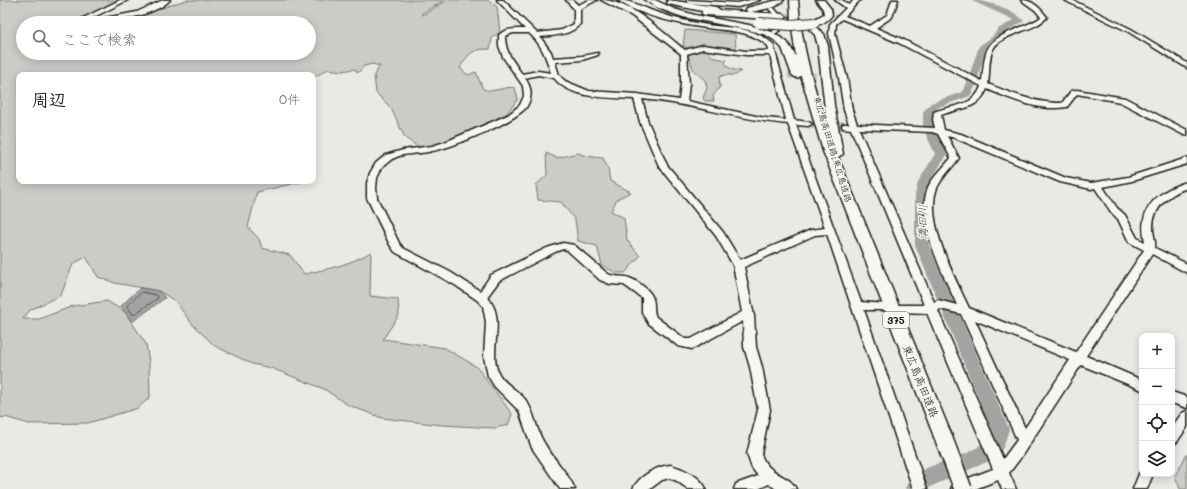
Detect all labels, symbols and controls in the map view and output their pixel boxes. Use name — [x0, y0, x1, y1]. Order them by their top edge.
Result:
search box — [16, 16, 316, 60]
icon: search — [30, 27, 52, 49]
text: ここで検索 — [62, 29, 137, 49]
text: 周辺 — [32, 88, 66, 110]
text: 0件 — [279, 90, 300, 107]
street label: 東広島高田道路;東広島道路 — [812, 94, 854, 204]
water label: 溝口川 — [914, 204, 930, 240]
road number: 375 — [883, 312, 909, 328]
map controls — [1139, 333, 1175, 477]
button: + — [1139, 333, 1175, 369]
street label: 東広島高田道路 — [900, 342, 942, 420]
button: − — [1139, 369, 1175, 405]
button: locate — [1139, 405, 1175, 441]
button: layers — [1139, 441, 1175, 477]

